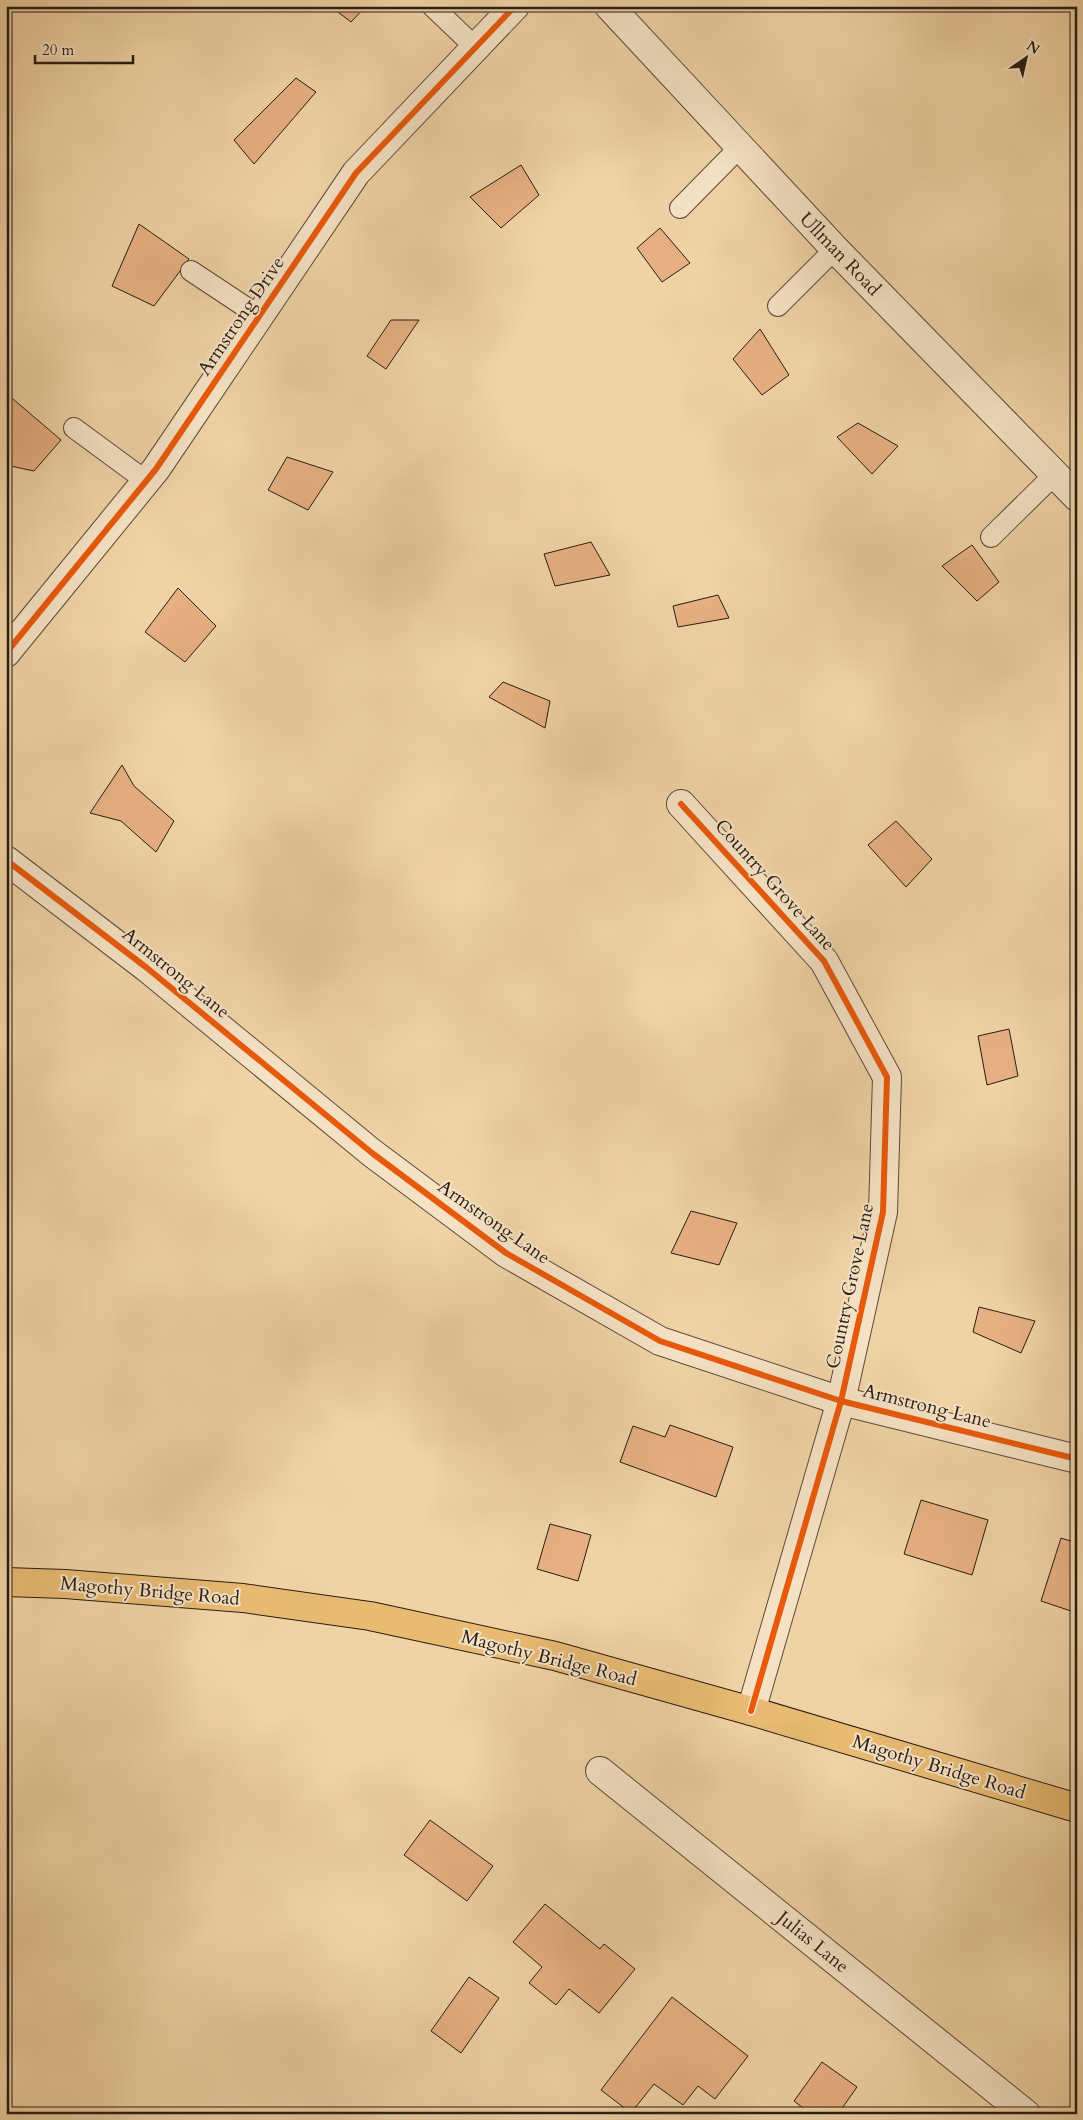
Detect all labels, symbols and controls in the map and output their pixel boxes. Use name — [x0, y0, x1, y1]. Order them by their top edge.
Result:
scale bar — [35, 32, 132, 64]
north arrow — [1000, 32, 1050, 82]
text: N — [1023, 36, 1043, 59]
text: 20 m — [42, 40, 74, 60]
street label: Ullman Road — [793, 206, 887, 302]
street label: Armstrong Drive — [191, 251, 291, 381]
street label: Country Grove Lane — [709, 814, 841, 956]
street label: Armstrong Lane — [117, 921, 235, 1025]
street label: Armstrong Lane — [433, 1174, 555, 1270]
street label: Country Grove Lane — [820, 1201, 880, 1371]
street label: Armstrong Lane — [860, 1377, 994, 1435]
street label: Magothy Bridge Road — [59, 1570, 241, 1612]
street label: Magothy Bridge Road — [459, 1624, 639, 1692]
street label: Magothy Bridge Road — [849, 1728, 1029, 1806]
street label: Julias Lane — [769, 1903, 855, 1979]

